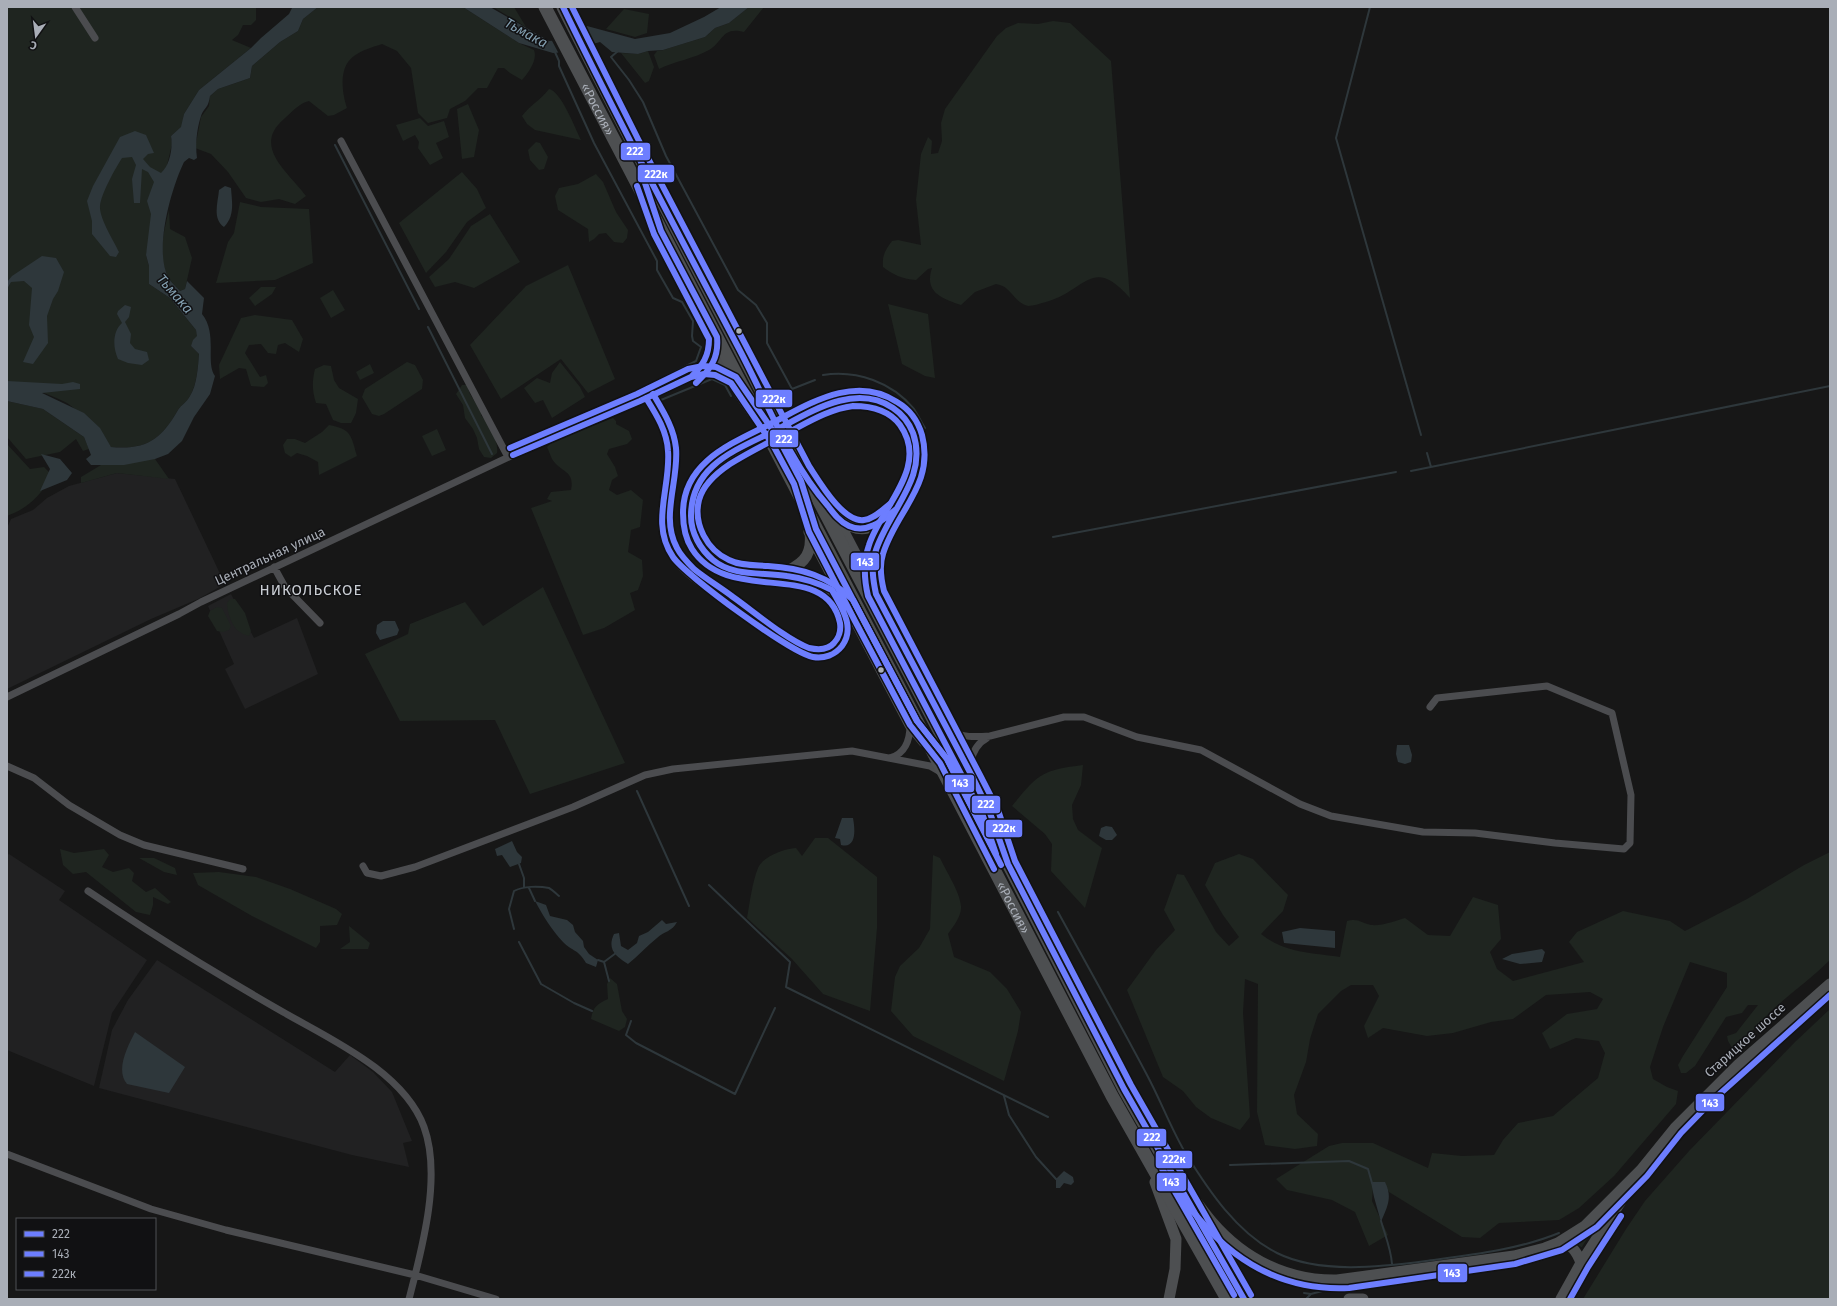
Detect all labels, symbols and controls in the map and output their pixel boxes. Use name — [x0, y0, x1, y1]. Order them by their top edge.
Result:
water label: Тьмака — [502, 14, 550, 52]
north arrow — [16, 16, 56, 56]
text: С — [28, 38, 38, 52]
street label: «Россия» — [578, 80, 618, 138]
line badge: 222 — [620, 142, 651, 161]
text: 222 — [626, 145, 644, 158]
line badge: 222к — [637, 164, 675, 183]
text: 222к — [644, 168, 669, 181]
water label: Тьмака — [153, 271, 197, 317]
unlabelled marker — [734, 326, 744, 336]
line badge: 222к — [755, 389, 793, 408]
text: 222к — [762, 393, 787, 406]
line badge: 222 — [769, 429, 799, 448]
text: 222 — [775, 433, 793, 446]
street label: Центральная улица — [213, 524, 327, 588]
line badge: 143 — [850, 552, 880, 571]
text: 143 — [857, 556, 874, 569]
district label: НИКОЛЬСКОЕ — [259, 581, 363, 599]
unlabelled marker — [876, 665, 886, 675]
line badge: 143 — [944, 774, 975, 793]
text: 143 — [952, 777, 969, 790]
line badge: 222 — [971, 795, 1001, 814]
text: 222 — [977, 798, 995, 811]
line badge: 222к — [985, 819, 1023, 838]
text: 222к — [992, 822, 1017, 835]
street label: «Россия» — [994, 879, 1034, 936]
street label: Старицкое шоссе — [1701, 1000, 1789, 1080]
line badge: 143 — [1695, 1093, 1725, 1112]
text: 143 — [1702, 1097, 1719, 1110]
line badge: 222 — [1136, 1128, 1167, 1147]
text: 222 — [1143, 1131, 1161, 1144]
line badge: 222к — [1155, 1150, 1193, 1169]
text: 222к — [1162, 1153, 1187, 1166]
line badge: 143 — [1156, 1172, 1187, 1192]
text: 143 — [1163, 1176, 1180, 1189]
legend — [16, 1218, 156, 1290]
text: 222 — [52, 1227, 70, 1241]
text: 143 — [52, 1247, 69, 1261]
line badge: 143 — [1437, 1263, 1468, 1283]
text: 222к — [52, 1267, 77, 1281]
text: 143 — [1444, 1267, 1461, 1280]

